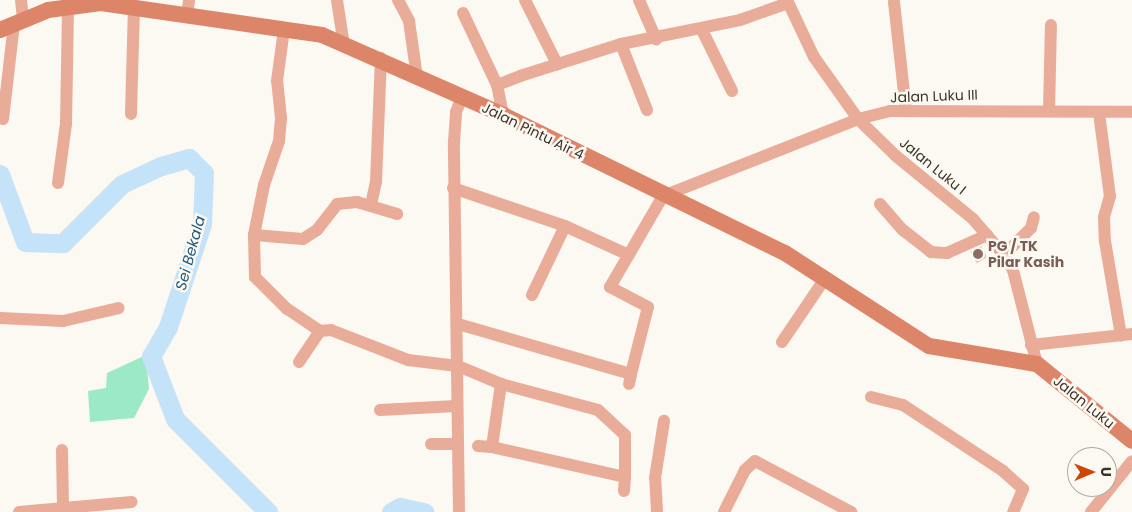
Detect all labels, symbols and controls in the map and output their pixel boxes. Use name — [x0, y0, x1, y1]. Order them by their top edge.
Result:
street label: Jalan Luku III — [890, 86, 978, 106]
street label: Jalan Pintu Air 4 — [479, 99, 587, 163]
street label: Jalan Luku I — [896, 134, 970, 198]
water label: Sei Bekala — [171, 214, 209, 292]
place label: PG / TK Pilar Kasih — [988, 238, 1064, 270]
marker: PG / TK Pilar Kasih — [972, 248, 984, 260]
street label: Jalan Luku — [1050, 372, 1118, 432]
north arrow — [1067, 447, 1117, 497]
text: U — [1096, 467, 1116, 477]

